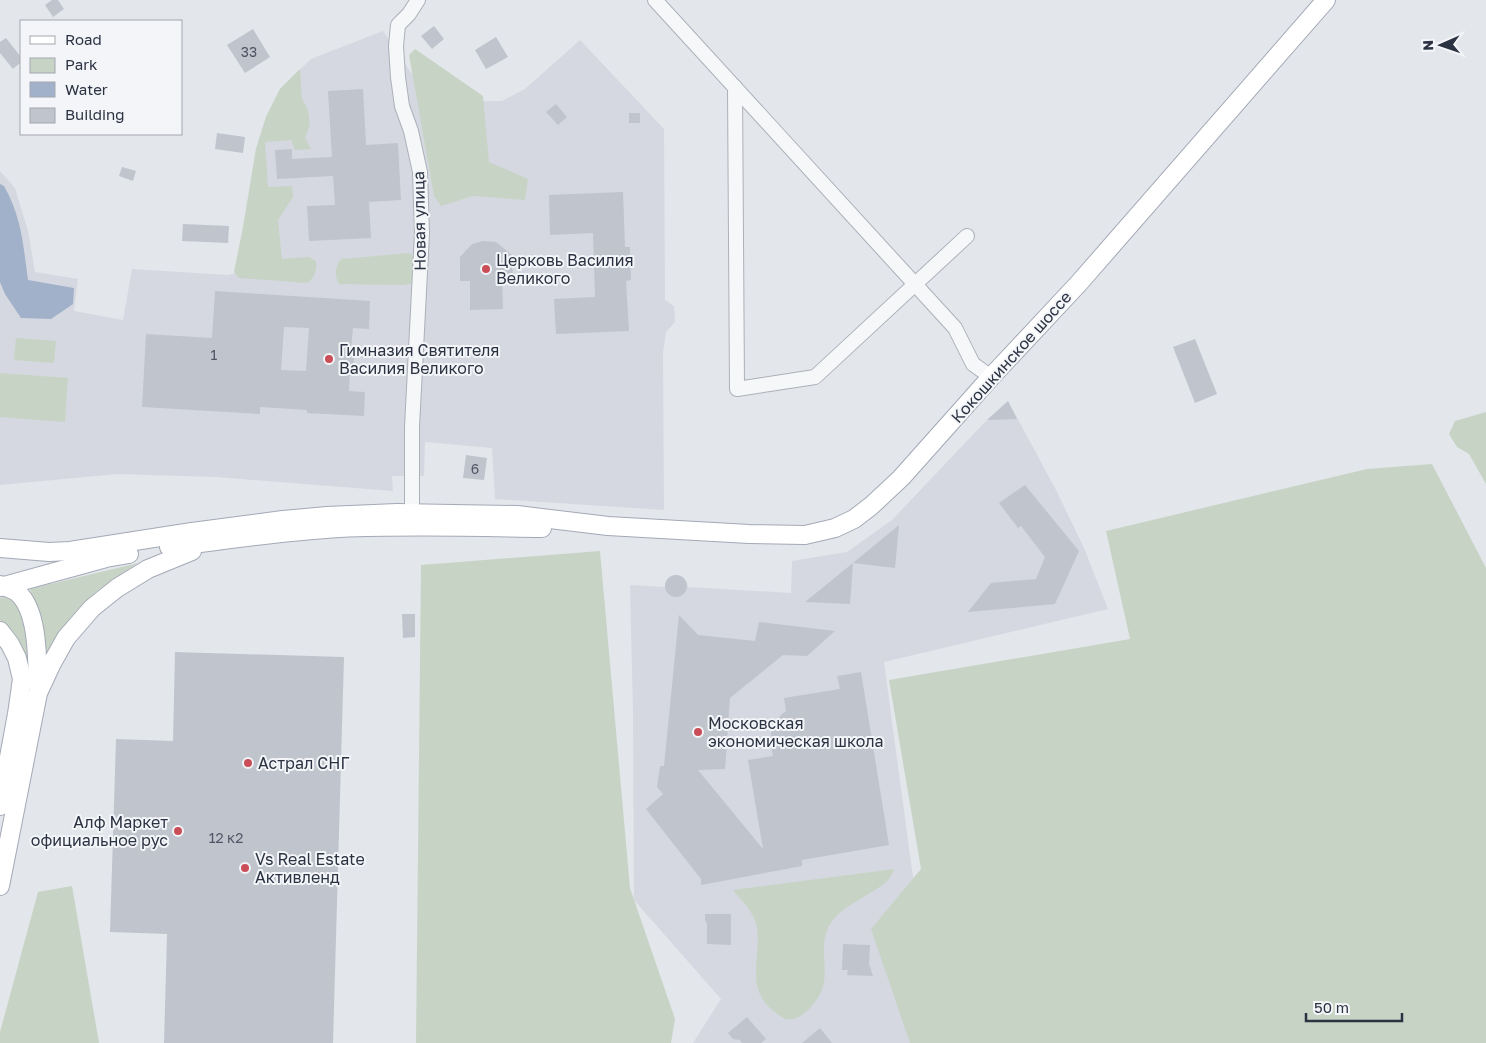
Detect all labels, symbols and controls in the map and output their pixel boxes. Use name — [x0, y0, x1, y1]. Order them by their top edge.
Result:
legend — [20, 20, 182, 135]
north arrow — [1416, 20, 1466, 70]
text: Road — [65, 30, 102, 48]
text: N — [1419, 40, 1436, 51]
house number: 33 — [241, 43, 257, 60]
text: Park — [65, 55, 98, 73]
text: Water — [65, 80, 108, 98]
text: Building — [65, 105, 125, 123]
street label: Новая улица — [408, 171, 430, 271]
place label: Церковь Василия Великого — [496, 250, 634, 288]
marker: Церковь Василия Великого — [480, 263, 492, 275]
street label: Кокошкинское шоссе — [947, 287, 1075, 427]
place label: Гимназия Святителя Василия Великого — [339, 340, 499, 378]
house number: 1 — [211, 346, 218, 363]
marker: Гимназия Святителя Василия Великого — [323, 353, 335, 365]
house number: 6 — [471, 460, 479, 477]
place label: Московская экономическая школа — [708, 713, 884, 751]
marker: Московская экономическая школа — [692, 726, 704, 738]
place label: Астрал СНГ — [258, 753, 349, 773]
marker: Астрал СНГ — [242, 757, 254, 769]
place label: Алф Маркет официальное рус — [31, 812, 168, 850]
marker: Алф Маркет официальное рус — [172, 825, 184, 837]
house number: 12 к2 — [209, 829, 243, 846]
place label: Vs Real Estate Активленд — [255, 849, 365, 887]
marker: Vs Real Estate Активленд — [239, 862, 251, 874]
scale bar — [1306, 990, 1402, 1022]
text: 50 m — [1314, 998, 1349, 1016]

